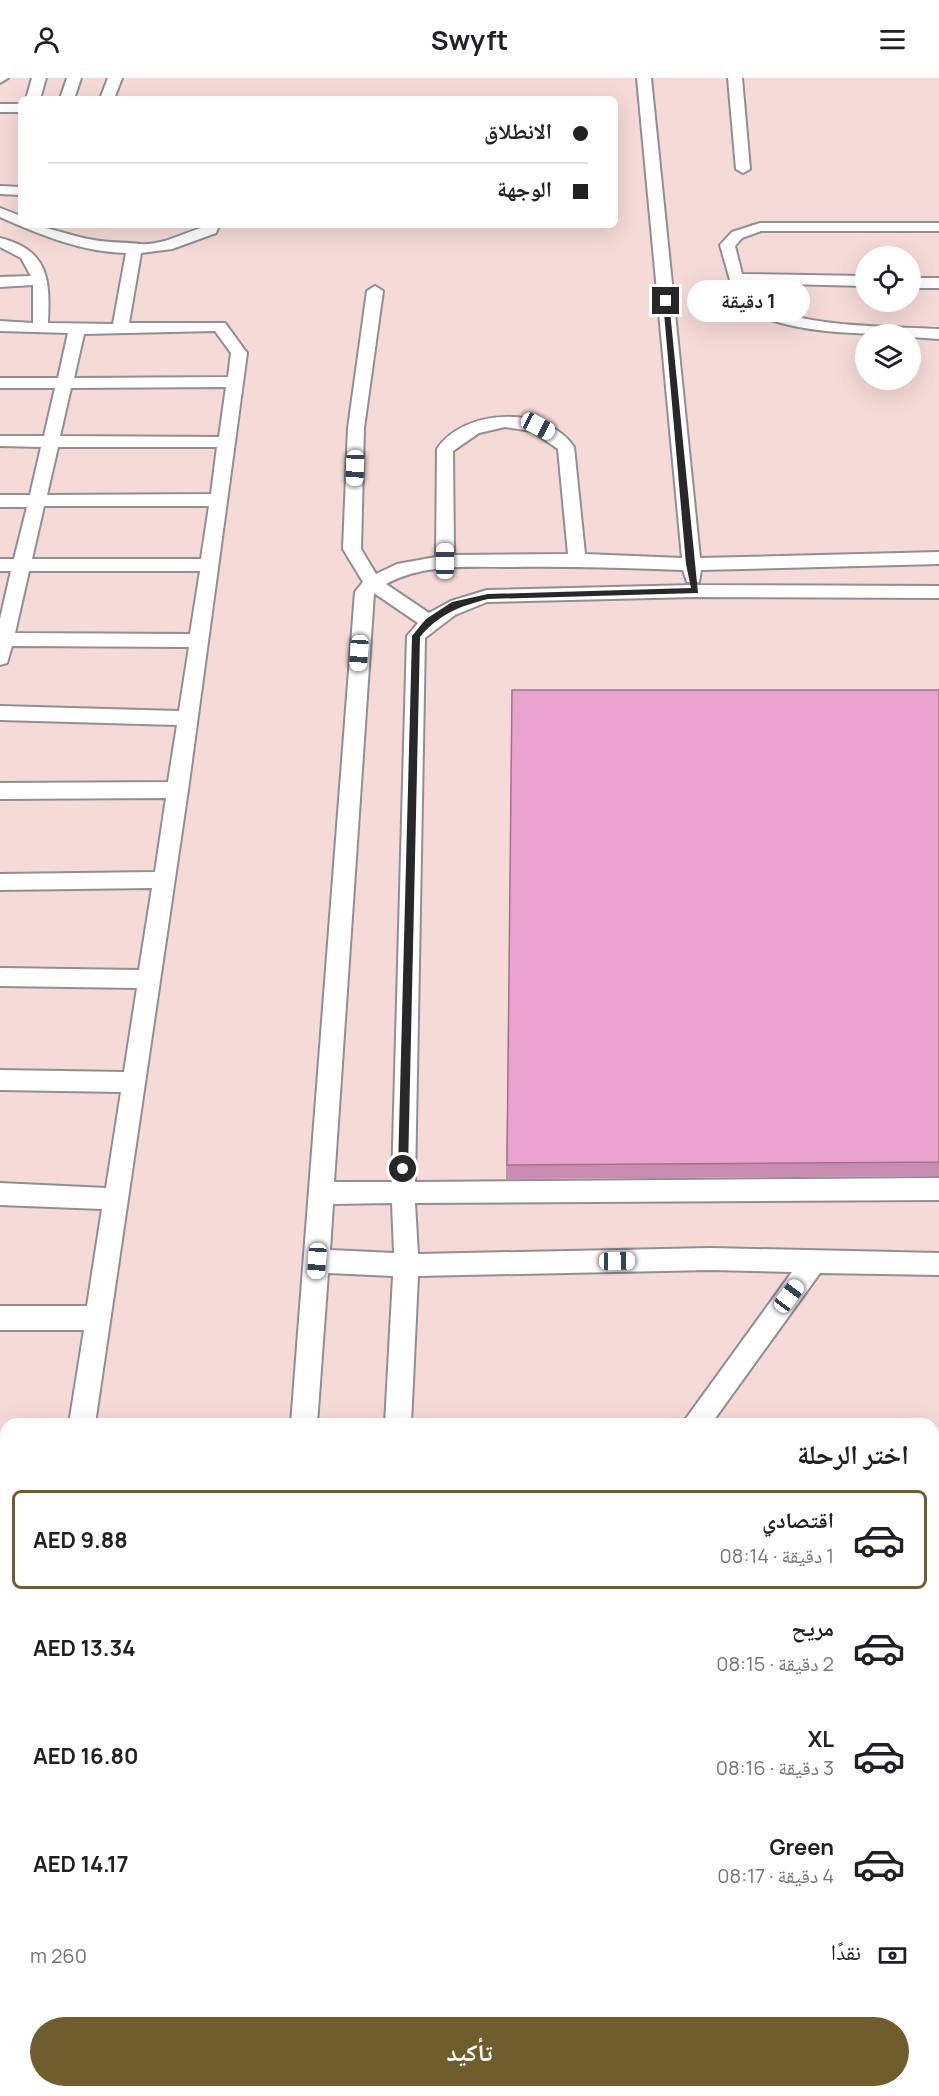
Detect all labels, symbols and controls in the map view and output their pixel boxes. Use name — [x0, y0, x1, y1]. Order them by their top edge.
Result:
text: Swyft — [431, 21, 508, 58]
icon: person — [30, 23, 63, 56]
icon: menu — [876, 23, 909, 56]
text: الانطلاق — [484, 116, 552, 146]
text: الوجهة — [497, 174, 552, 204]
map controls — [855, 246, 921, 390]
button: locate — [855, 246, 921, 312]
callout: 1 دقيقة — [687, 280, 810, 322]
route end — [652, 287, 679, 314]
text: 1 دقيقة — [721, 287, 776, 314]
button: layers — [855, 324, 921, 390]
car — [518, 410, 558, 442]
car — [345, 450, 365, 486]
car — [436, 543, 454, 579]
car — [349, 634, 369, 672]
route start — [389, 1155, 416, 1182]
car — [307, 1242, 327, 1280]
car — [599, 1252, 635, 1270]
car — [771, 1276, 807, 1316]
text: اختر الرحلة — [797, 1435, 909, 1472]
text: اقتصادي — [762, 1505, 834, 1535]
icon: car — [852, 1513, 906, 1567]
text: AED 9.88 — [33, 1525, 128, 1555]
text: 1 دقيقة · 08:14 — [720, 1542, 834, 1569]
text: مريح — [791, 1613, 834, 1643]
icon: car — [852, 1621, 906, 1675]
text: AED 13.34 — [33, 1633, 136, 1663]
text: 2 دقيقة · 08:15 — [716, 1650, 834, 1677]
text: XL — [808, 1724, 834, 1754]
icon: car — [852, 1729, 906, 1783]
text: AED 16.80 — [33, 1741, 138, 1771]
text: 3 دقيقة · 08:16 — [716, 1754, 834, 1781]
text: Green — [769, 1832, 834, 1862]
icon: car — [852, 1837, 906, 1891]
text: AED 14.17 — [33, 1849, 128, 1879]
text: 4 دقيقة · 08:17 — [717, 1862, 834, 1889]
text: نقدًا — [831, 1937, 861, 1967]
icon: cash — [876, 1939, 909, 1972]
text: 260 m — [30, 1942, 87, 1969]
button: تأكيد — [30, 2017, 909, 2086]

